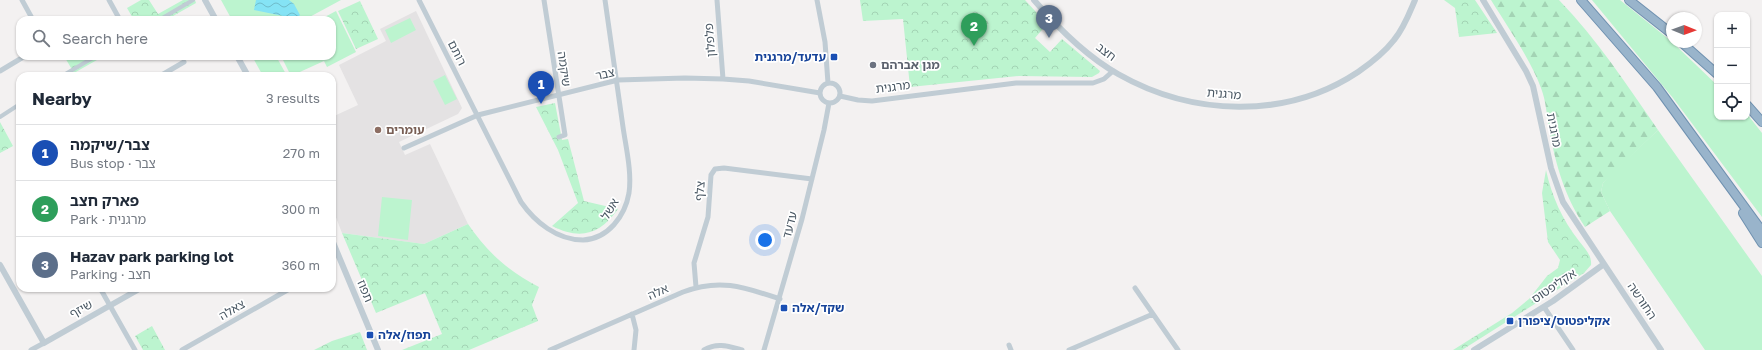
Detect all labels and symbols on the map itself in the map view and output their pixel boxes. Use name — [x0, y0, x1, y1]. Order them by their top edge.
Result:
pin: 3 — [1036, 5, 1062, 38]
north arrow — [1666, 12, 1702, 48]
pin: 2 — [961, 13, 987, 46]
street label: פלפלון — [701, 22, 718, 58]
street label: רותם — [445, 38, 470, 68]
street label: חצב — [1093, 39, 1119, 64]
place label: עדעד/מרגנית — [754, 49, 826, 64]
street label: שיקמה — [555, 50, 574, 87]
marker: עדעד/מרגנית — [829, 52, 839, 62]
place label: מגן אברהם — [881, 57, 940, 72]
marker: מגן אברהם — [868, 60, 878, 70]
street label: צבר — [594, 64, 616, 83]
pin: 1 — [528, 71, 554, 104]
street label: מרגנית — [875, 77, 911, 96]
street label: מרגנית — [1206, 85, 1242, 102]
street label: מרגנית — [1544, 111, 1565, 148]
place label: עומרים — [386, 122, 425, 137]
marker: עומרים — [373, 125, 383, 135]
street label: צלף — [691, 180, 708, 201]
street label: אשל — [597, 195, 622, 222]
street label: עדעד — [779, 210, 800, 240]
your location — [755, 230, 775, 250]
street label: אקליפטוס — [1529, 265, 1579, 306]
street label: תפוז — [354, 277, 377, 304]
street label: החורשה — [1625, 279, 1660, 322]
street label: אלה — [645, 280, 671, 303]
street label: שיזף — [67, 296, 95, 321]
street label: צאלה — [216, 296, 248, 323]
place label: שקד/אלה — [792, 300, 845, 315]
marker: שקד/אלה — [779, 303, 789, 313]
place label: אקליפטוס/ציפורן — [1518, 313, 1610, 328]
marker: אקליפטוס/ציפורן — [1505, 316, 1515, 326]
place label: תפוז/אלה — [378, 327, 431, 342]
marker: תפוז/אלה — [365, 330, 375, 340]

